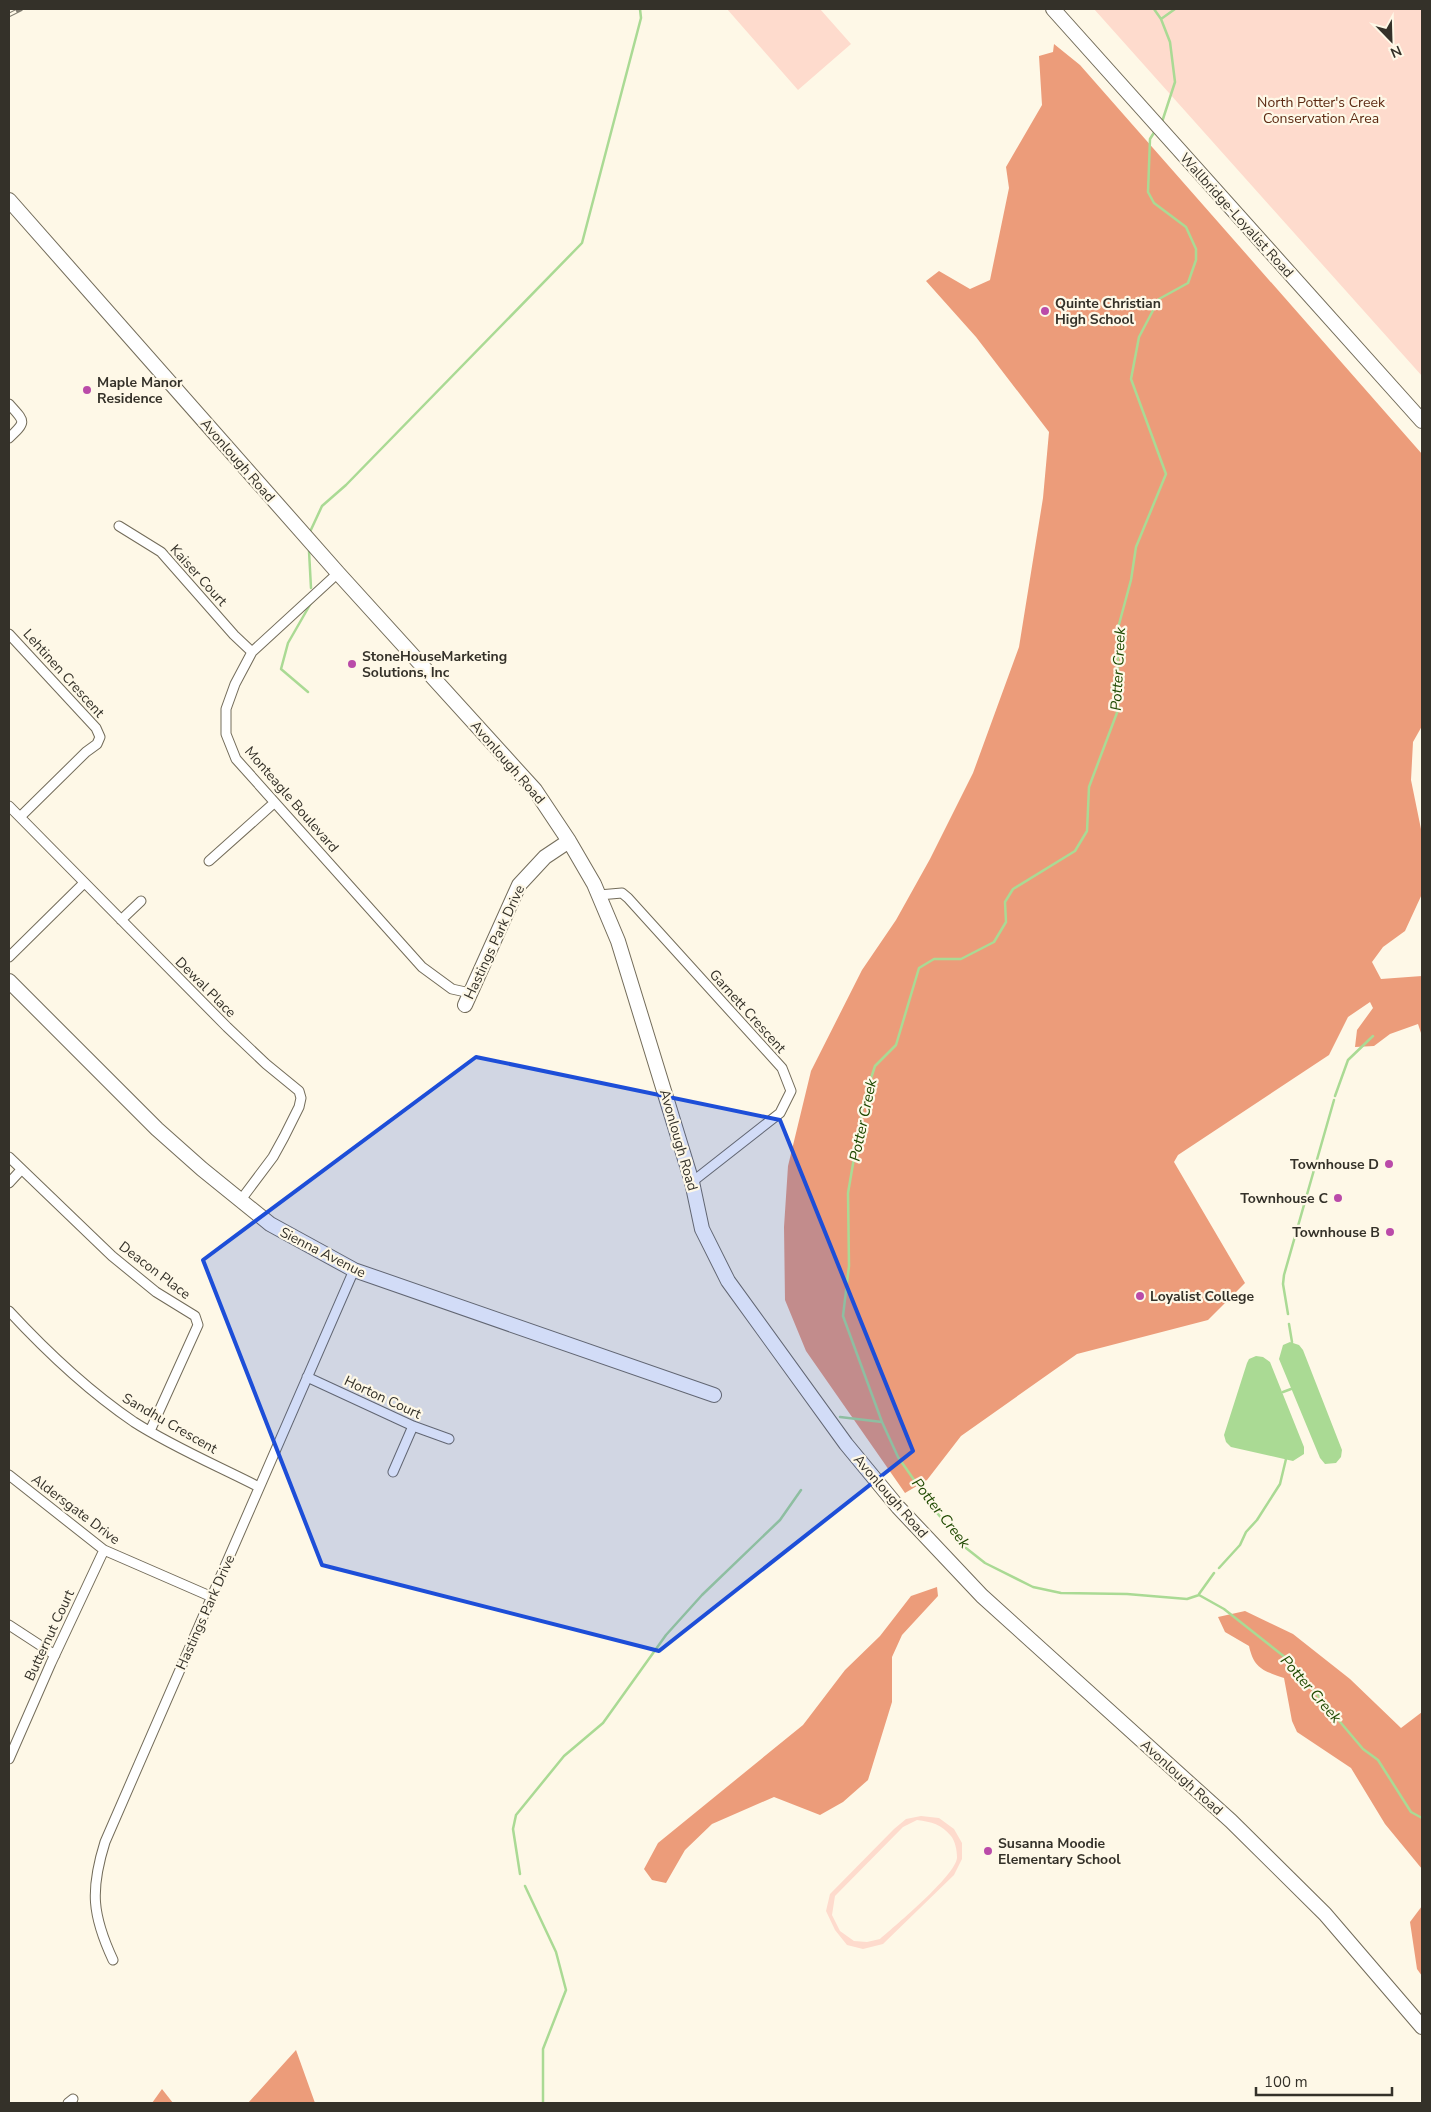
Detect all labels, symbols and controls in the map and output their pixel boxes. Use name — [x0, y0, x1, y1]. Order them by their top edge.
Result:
north arrow — [1366, 15, 1416, 65]
text: N — [1387, 41, 1404, 62]
park label: North Potter's Creek Conservation Area — [1257, 93, 1386, 128]
street label: Wallbridge-Loyalist Road — [1176, 149, 1298, 282]
place label: Quinte Christian High School — [1055, 294, 1161, 329]
marker: Quinte Christian High School — [1039, 305, 1051, 317]
place label: Maple Manor Residence — [97, 373, 183, 408]
marker: Maple Manor Residence — [81, 384, 93, 396]
street label: Avonlough Road — [196, 415, 279, 506]
street label: Kaiser Court — [166, 540, 232, 610]
street label: Lehtinen Crescent — [19, 625, 109, 722]
water label: Potter Creek — [1106, 626, 1130, 711]
place label: StoneHouseMarketing Solutions, Inc — [362, 647, 507, 682]
marker: StoneHouseMarketing Solutions, Inc — [346, 658, 358, 670]
street label: Avonlough Road — [466, 717, 549, 808]
street label: Monteagle Boulevard — [240, 742, 343, 856]
street label: Hastings Park Drive — [460, 882, 529, 1002]
street label: Dewal Place — [171, 953, 240, 1022]
street label: Garnett Crescent — [705, 965, 790, 1057]
water label: Potter Creek — [845, 1077, 882, 1163]
street label: Avonlough Road — [655, 1087, 702, 1193]
place label: Townhouse D — [1290, 1155, 1379, 1174]
marker: Townhouse D — [1383, 1158, 1395, 1170]
place label: Townhouse C — [1240, 1189, 1328, 1208]
marker: Townhouse C — [1332, 1192, 1344, 1204]
street label: Sienna Avenue — [277, 1223, 369, 1282]
place label: Townhouse B — [1292, 1223, 1380, 1242]
marker: Townhouse B — [1384, 1226, 1396, 1238]
street label: Deacon Place — [115, 1237, 194, 1304]
place label: Loyalist College — [1150, 1287, 1255, 1306]
marker: Loyalist College — [1134, 1290, 1146, 1302]
street label: Horton Court — [341, 1371, 424, 1424]
street label: Sandhu Crescent — [119, 1389, 221, 1458]
street label: Avonlough Road — [849, 1451, 932, 1542]
street label: Aldersgate Drive — [28, 1470, 124, 1549]
water label: Potter Creek — [907, 1474, 975, 1553]
street label: Hastings Park Drive — [172, 1552, 239, 1673]
street label: Butternut Court — [20, 1586, 79, 1684]
water label: Potter Creek — [1276, 1651, 1346, 1728]
street label: Avonlough Road — [1136, 1735, 1227, 1819]
place label: Susanna Moodie Elementary School — [998, 1834, 1121, 1869]
marker: Susanna Moodie Elementary School — [982, 1845, 994, 1857]
scale bar — [1256, 2064, 1392, 2096]
text: 100 m — [1264, 2072, 1308, 2092]

